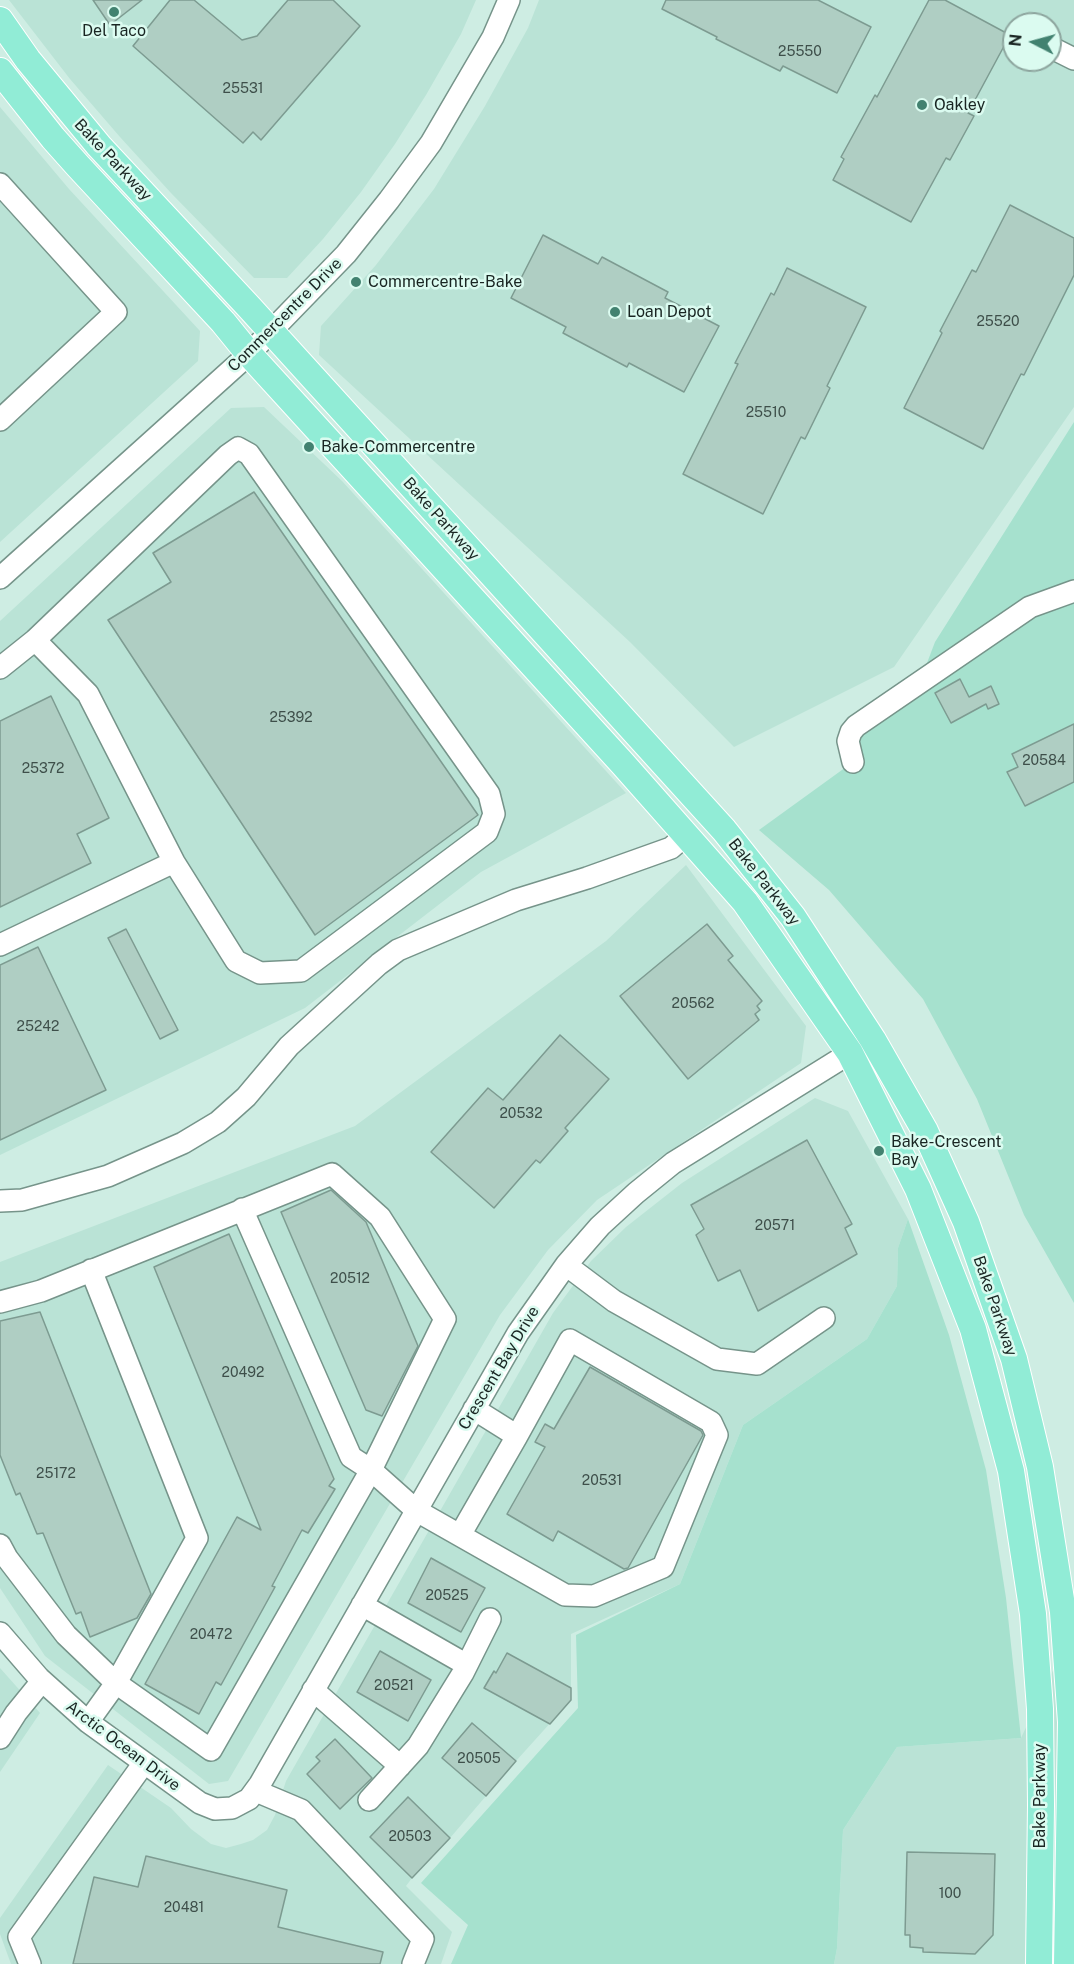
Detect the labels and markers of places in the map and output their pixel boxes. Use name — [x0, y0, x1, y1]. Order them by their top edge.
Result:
marker: Del Taco — [107, 5, 121, 19]
place label: Del Taco — [82, 21, 146, 41]
place label: Oakley — [934, 95, 985, 115]
marker: Oakley — [915, 98, 929, 112]
place label: Commercentre-Bake — [368, 272, 522, 292]
marker: Commercentre-Bake — [349, 275, 363, 289]
place label: Loan Depot — [627, 302, 711, 322]
marker: Loan Depot — [608, 305, 622, 319]
place label: Bake-Commercentre — [321, 437, 475, 457]
marker: Bake-Commercentre — [302, 440, 316, 454]
place label: Bake-Crescent Bay — [891, 1132, 1002, 1170]
marker: Bake-Crescent Bay — [872, 1144, 886, 1158]

